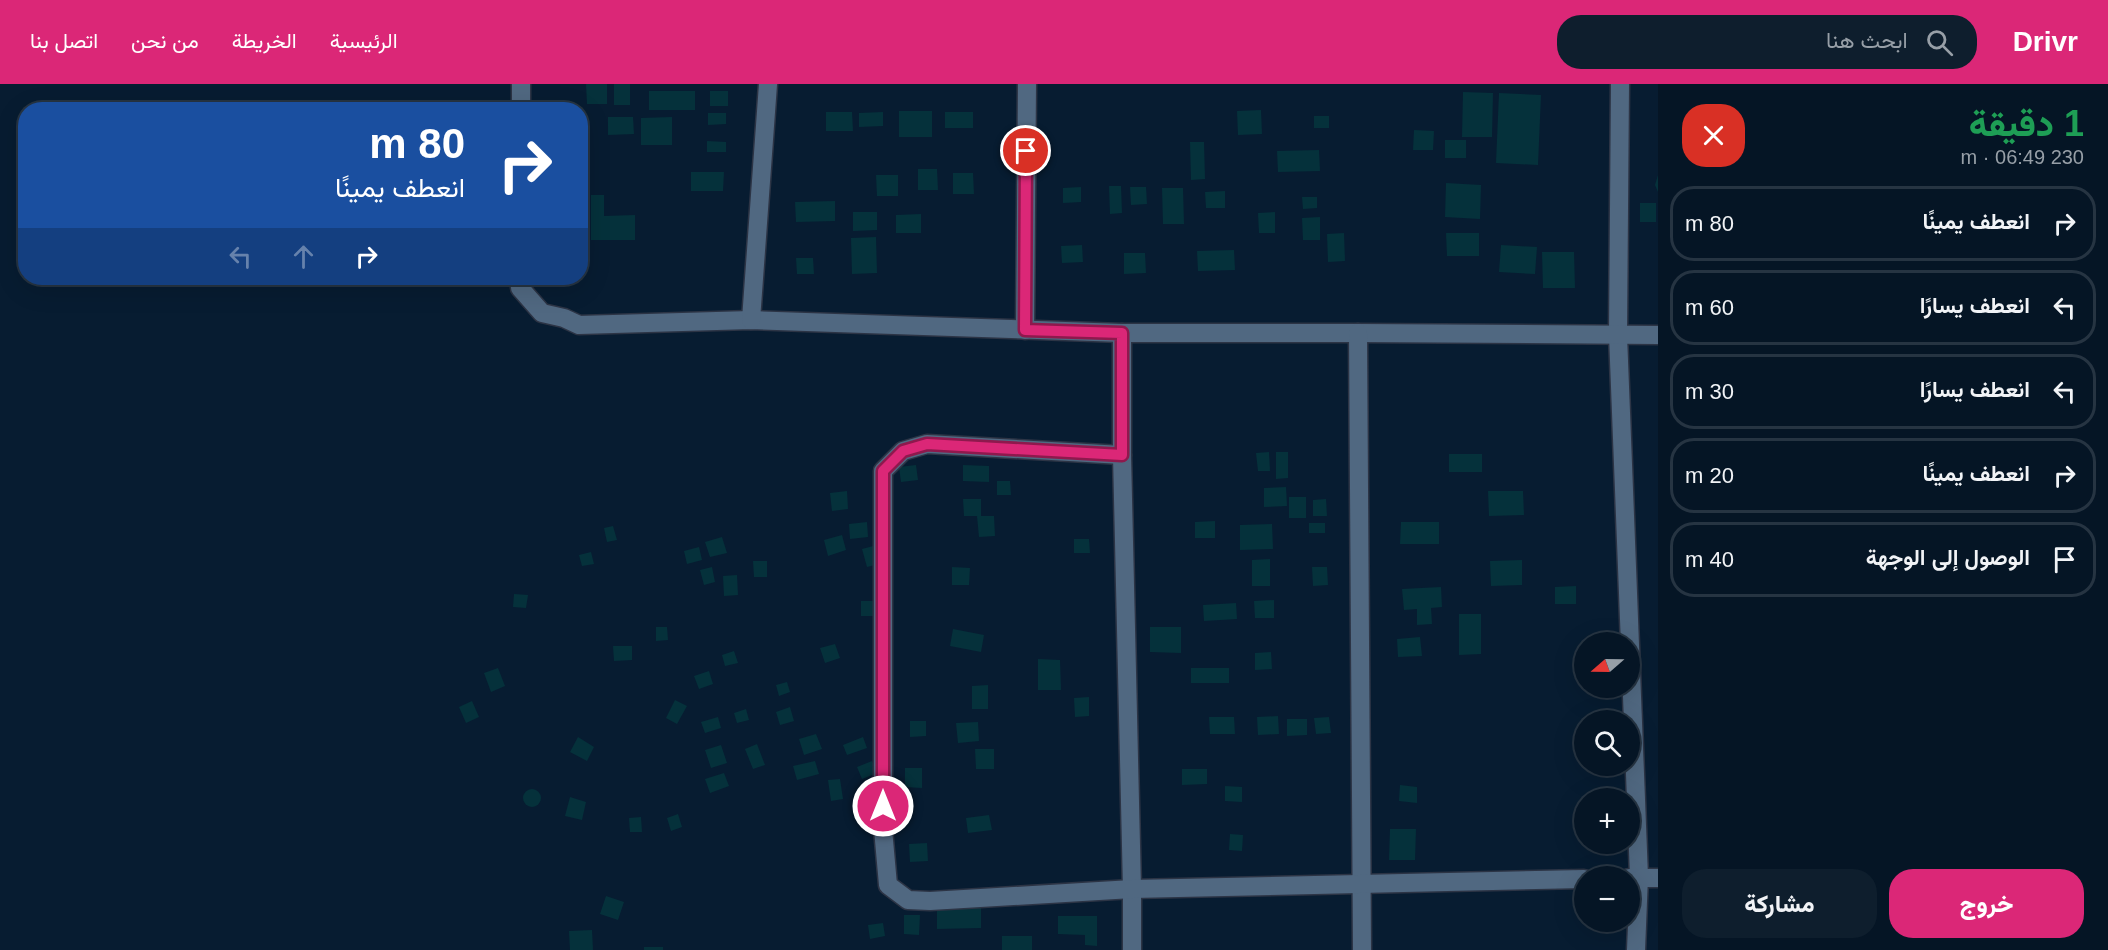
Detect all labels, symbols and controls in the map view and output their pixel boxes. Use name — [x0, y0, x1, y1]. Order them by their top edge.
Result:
search box — [1557, 15, 1977, 69]
icon: search — [1923, 26, 1956, 59]
text: Drivr — [2013, 26, 2078, 57]
text: ابحث هنا — [1826, 28, 1908, 53]
text: اتصل بنا — [30, 29, 98, 52]
text: من نحن — [131, 29, 199, 52]
text: الخريطة — [232, 29, 297, 52]
text: الرئيسية — [330, 29, 398, 52]
text: 1 دقيقة — [1969, 103, 2084, 144]
button: close — [1682, 104, 1745, 167]
text: 80 m — [369, 120, 465, 167]
pin — [1000, 125, 1051, 176]
icon: right — [486, 126, 564, 204]
icon: arrive — [1009, 134, 1042, 167]
text: 230 m · 06:49 — [1961, 146, 2084, 168]
text: انعطف يمينًا — [335, 173, 465, 203]
icon: right — [2048, 207, 2081, 240]
text: انعطف يمينًا — [1922, 209, 2030, 234]
text: 80 m — [1685, 211, 1734, 236]
icon: left — [224, 240, 257, 273]
icon: ahead — [287, 240, 320, 273]
icon: right — [350, 240, 383, 273]
icon: left — [2048, 291, 2081, 324]
text: انعطف يسارًا — [1920, 293, 2030, 318]
text: 60 m — [1685, 295, 1734, 320]
icon: left — [2048, 375, 2081, 408]
text: انعطف يسارًا — [1920, 377, 2030, 402]
text: 30 m — [1685, 379, 1734, 404]
icon: right — [2048, 459, 2081, 492]
text: انعطف يمينًا — [1922, 461, 2030, 486]
text: 20 m — [1685, 463, 1734, 488]
icon: arrive — [2048, 543, 2081, 576]
text: الوصول إلى الوجهة — [1866, 545, 2030, 570]
text: 40 m — [1685, 547, 1734, 572]
north arrow — [1574, 632, 1640, 698]
map controls — [1574, 632, 1640, 932]
button: search — [1574, 710, 1640, 776]
position arrow — [851, 774, 915, 838]
button: + — [1574, 788, 1640, 854]
button: − — [1574, 866, 1640, 932]
button: مشاركة — [1682, 869, 1877, 938]
button: خروج — [1889, 869, 2084, 938]

